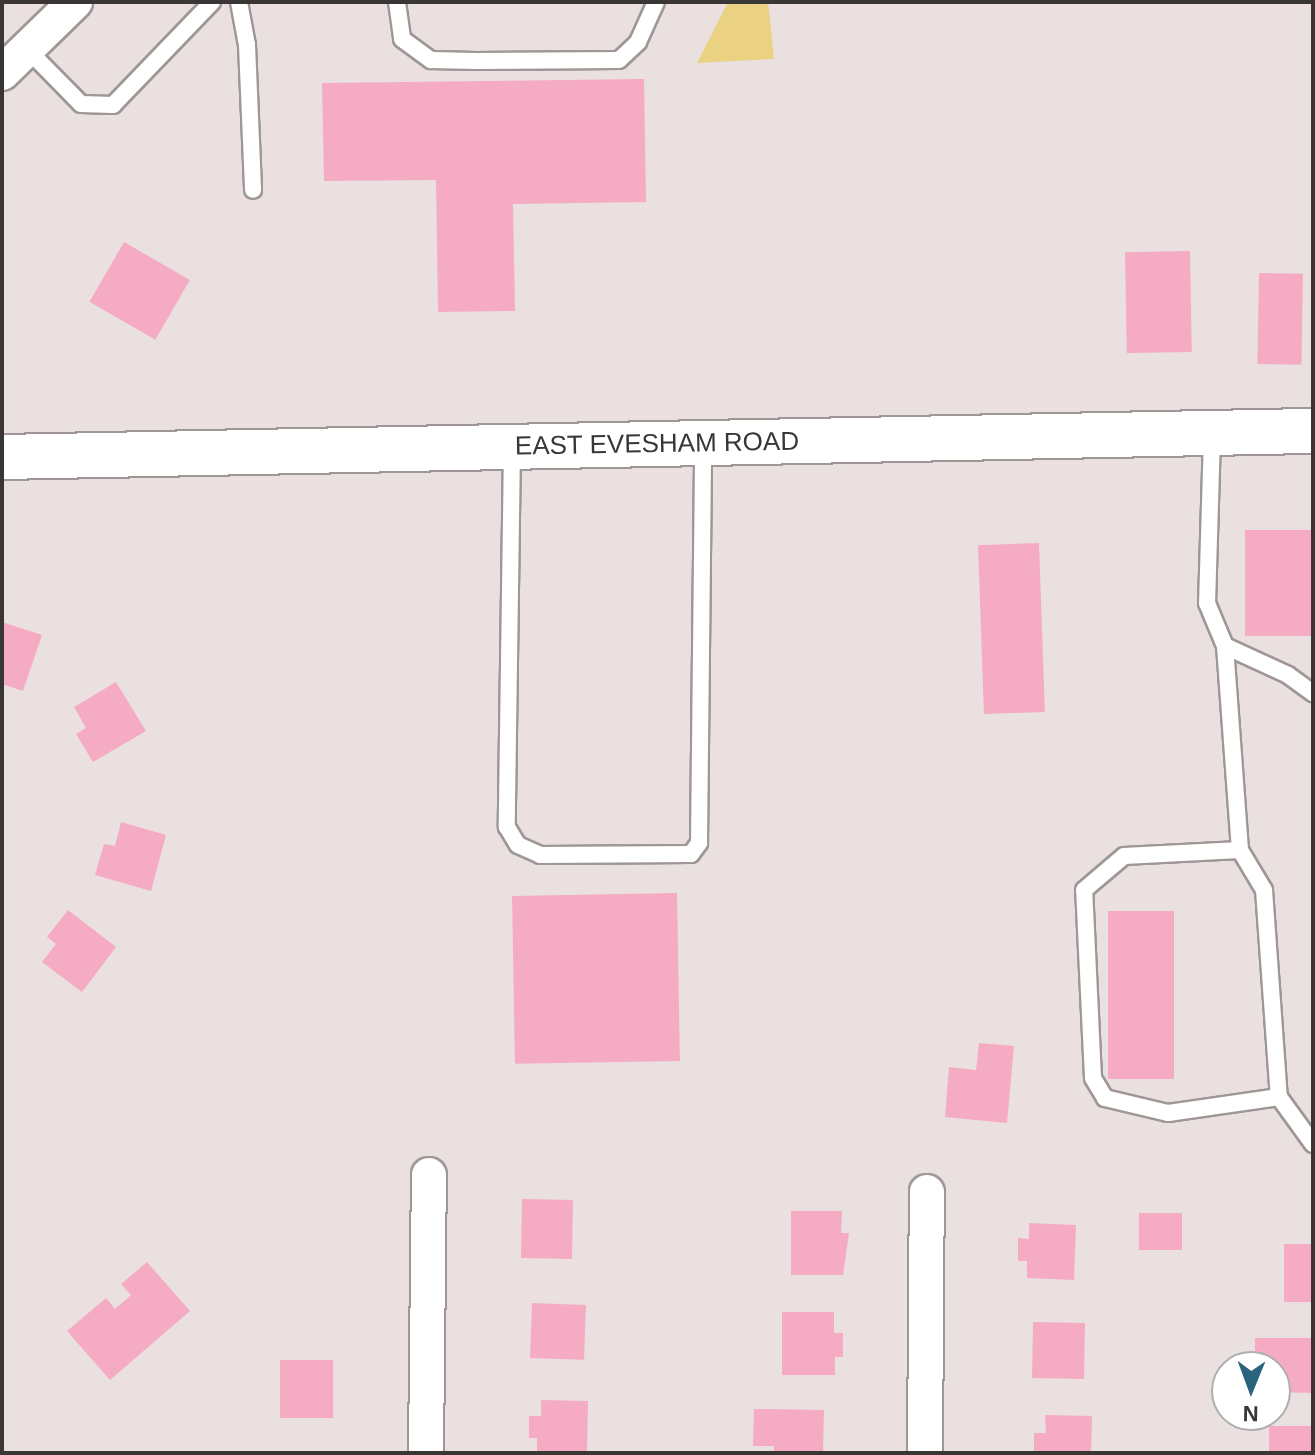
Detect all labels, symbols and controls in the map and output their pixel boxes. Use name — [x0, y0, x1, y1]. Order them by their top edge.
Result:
street label: EAST EVESHAM ROAD — [514, 426, 800, 462]
north arrow — [1211, 1351, 1291, 1431]
text: N — [1242, 1401, 1259, 1426]

